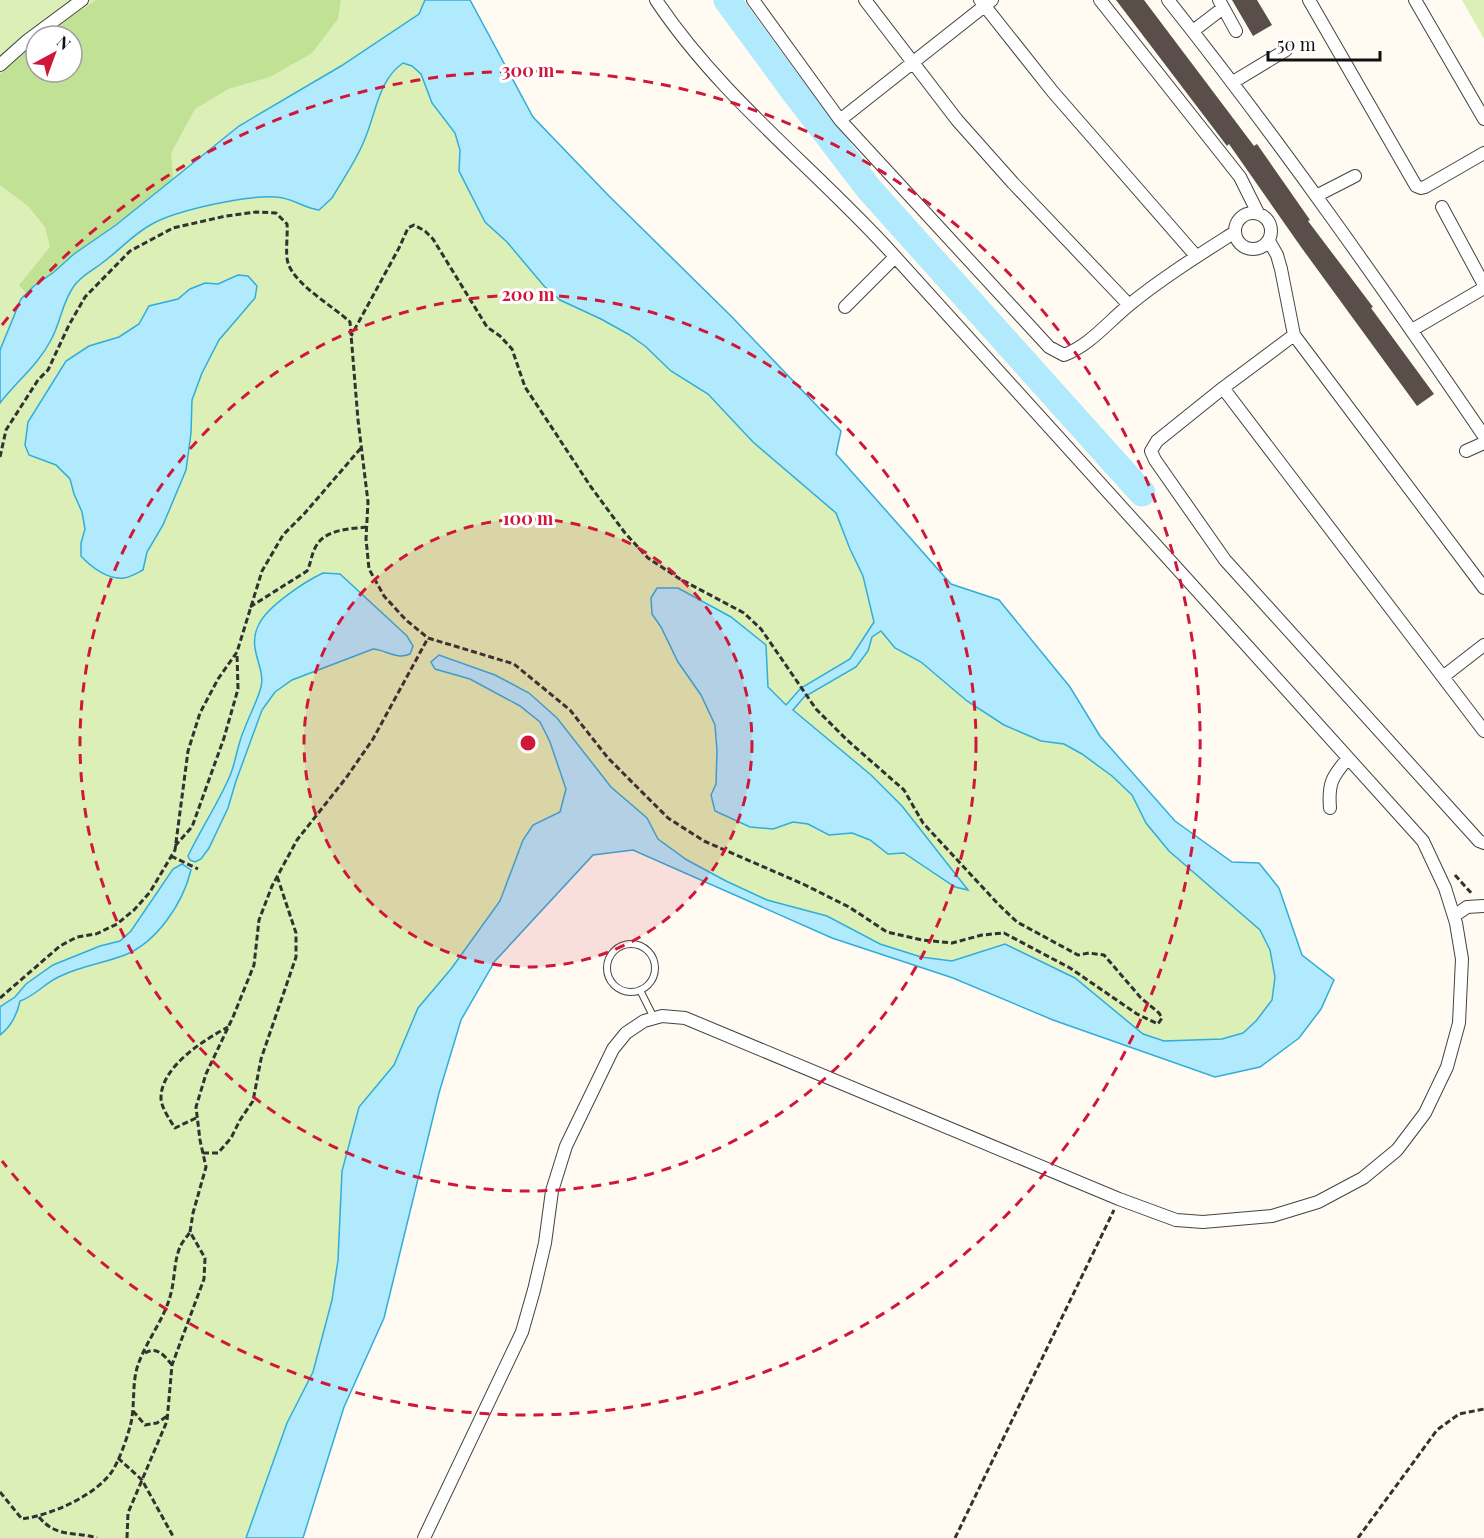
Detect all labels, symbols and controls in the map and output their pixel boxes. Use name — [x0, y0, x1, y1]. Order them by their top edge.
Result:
north arrow — [24, 24, 84, 84]
scale bar — [1268, 24, 1380, 62]
text: N — [53, 31, 76, 54]
text: 50 m — [1277, 32, 1316, 56]
text: 300 m — [502, 58, 555, 82]
text: 200 m — [501, 282, 555, 306]
text: 100 m — [503, 506, 554, 530]
centre of rings — [518, 733, 538, 753]

